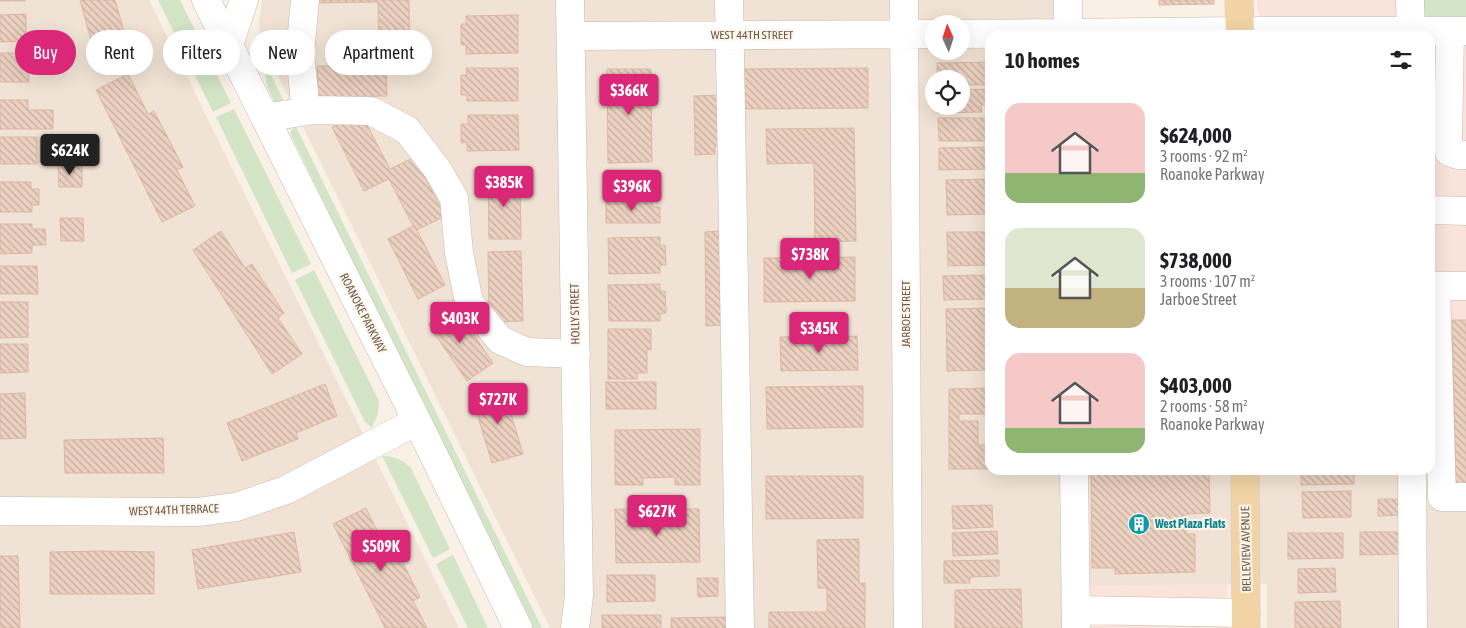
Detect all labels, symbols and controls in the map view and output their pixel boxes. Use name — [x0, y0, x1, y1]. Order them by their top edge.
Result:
north arrow — [925, 15, 970, 60]
map controls — [925, 15, 970, 115]
street label: WEST 44TH STREET — [711, 28, 794, 42]
chip: Buy — [15, 30, 76, 75]
chip: Rent — [86, 30, 153, 75]
chip: Filters — [163, 30, 240, 75]
chip: New — [250, 30, 315, 75]
chip: Apartment — [325, 30, 432, 75]
icon: filters — [1387, 46, 1415, 74]
text: 10 homes — [1005, 48, 1080, 72]
button: locate — [925, 70, 970, 115]
pin: $366K — [594, 74, 664, 116]
text: $366K — [610, 81, 648, 99]
icon: home — [1045, 123, 1105, 183]
text: $624,000 — [1160, 123, 1232, 147]
pin: $624K — [35, 134, 105, 176]
text: $624K — [51, 141, 89, 159]
text: 3 rooms · 92 m² — [1160, 147, 1248, 165]
text: Roanoke Parkway — [1160, 165, 1265, 183]
pin: $385K — [469, 166, 539, 208]
pin: $396K — [597, 170, 667, 212]
text: $385K — [485, 173, 523, 191]
text: $396K — [613, 177, 651, 195]
pin: $738K — [775, 238, 845, 280]
text: $738K — [791, 245, 829, 263]
icon: home — [1045, 248, 1105, 308]
text: $738,000 — [1160, 248, 1232, 272]
street label: ROANOKE PARKWAY — [337, 271, 389, 356]
text: 3 rooms · 107 m² — [1160, 272, 1255, 290]
street label: JARBOE STREET — [899, 280, 913, 347]
street label: HOLLY STREET — [567, 283, 583, 345]
text: Jarboe Street — [1160, 290, 1237, 308]
pin: $403K — [425, 302, 495, 344]
text: $403K — [441, 309, 479, 327]
pin: $345K — [784, 312, 854, 354]
text: $345K — [800, 319, 838, 337]
icon: home — [1045, 373, 1105, 433]
text: $403,000 — [1160, 373, 1232, 397]
pin: $727K — [463, 382, 533, 425]
text: $727K — [479, 390, 517, 408]
text: 2 rooms · 58 m² — [1160, 397, 1248, 415]
text: Roanoke Parkway — [1160, 415, 1265, 433]
pin: $627K — [622, 494, 692, 537]
street label: WEST 44TH TERRACE — [129, 501, 219, 519]
text: $627K — [638, 502, 676, 520]
street label: BELLEVIEW AVENUE — [1238, 506, 1254, 592]
building icon: West Plaza Flats — [1127, 512, 1151, 536]
place label: West Plaza Flats — [1154, 517, 1226, 531]
pin: $509K — [346, 530, 416, 572]
text: $509K — [362, 537, 400, 555]

